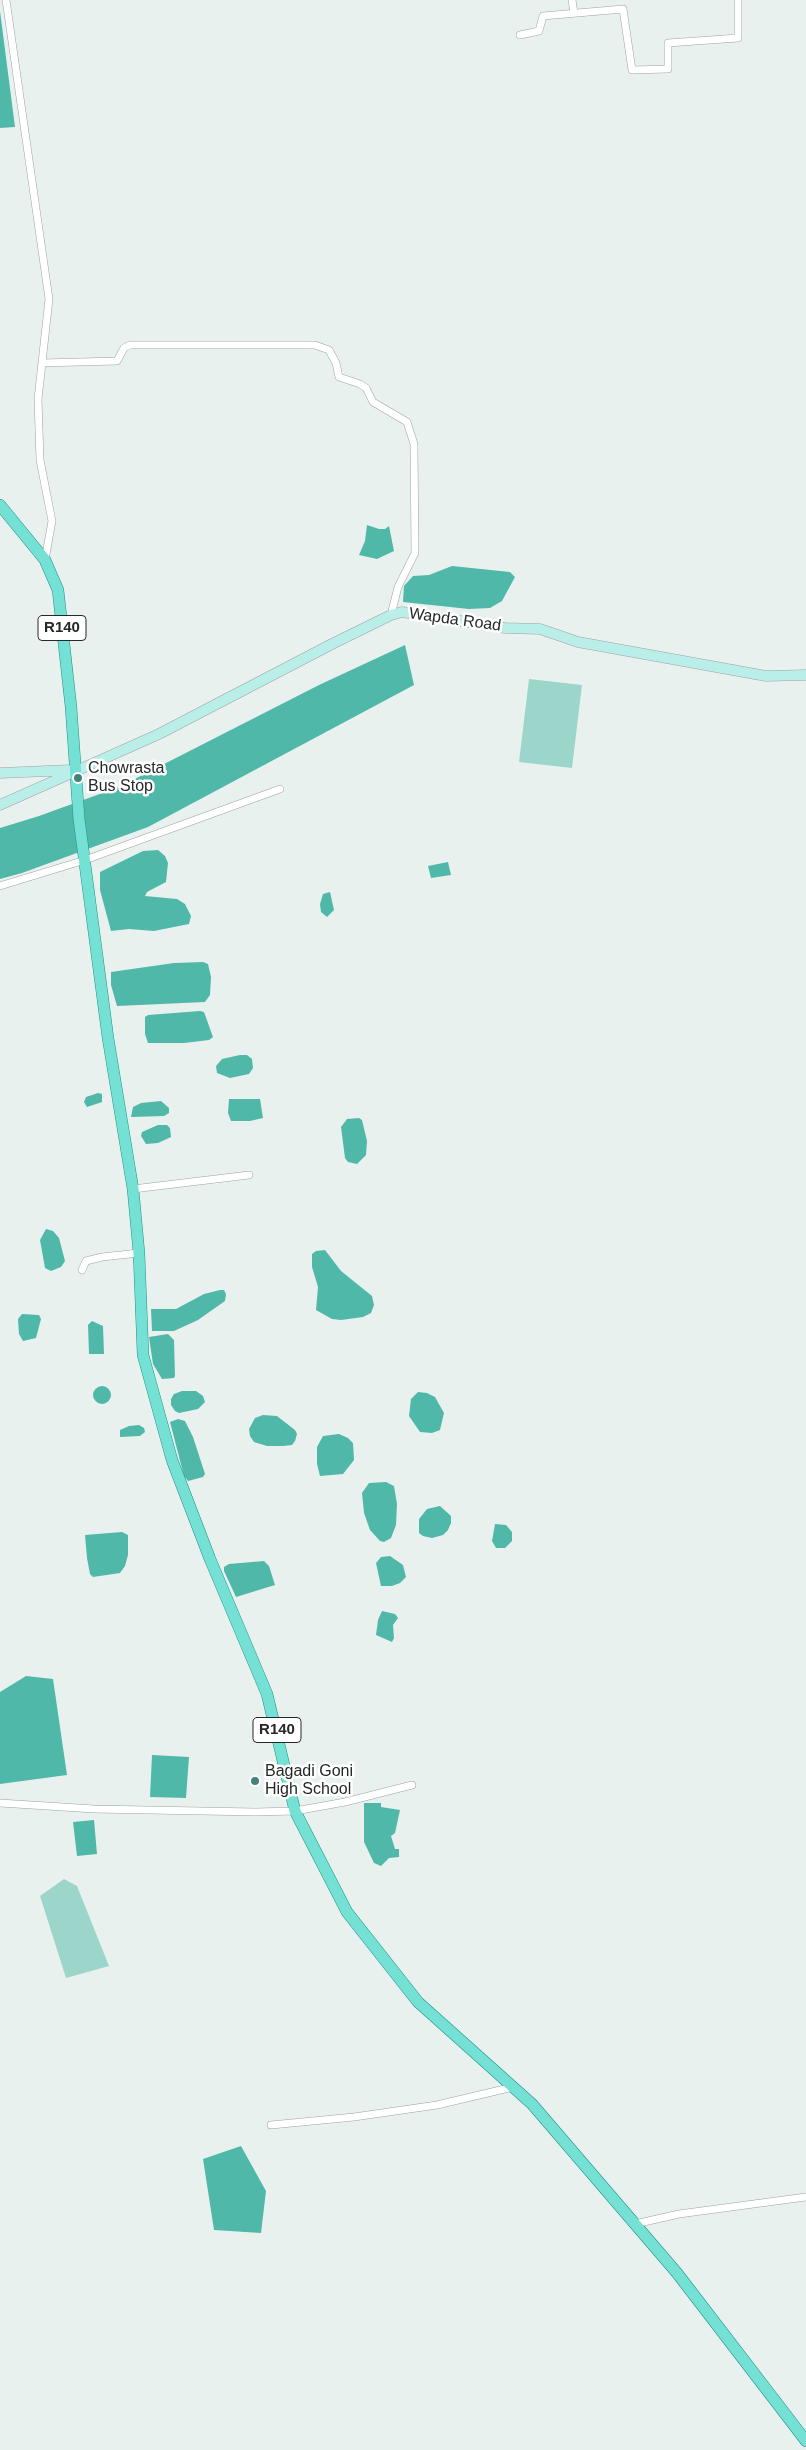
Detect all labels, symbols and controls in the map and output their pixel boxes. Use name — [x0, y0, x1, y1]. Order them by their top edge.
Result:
street label: Wapda Road — [408, 604, 502, 636]
road number: R140 — [38, 616, 86, 640]
place label: Chowrasta Bus Stop — [88, 759, 164, 797]
marker: Chowrasta Bus Stop — [72, 772, 84, 784]
road number: R140 — [253, 1718, 301, 1742]
place label: Bagadi Goni High School — [265, 1762, 353, 1800]
marker: Bagadi Goni High School — [249, 1775, 261, 1787]

